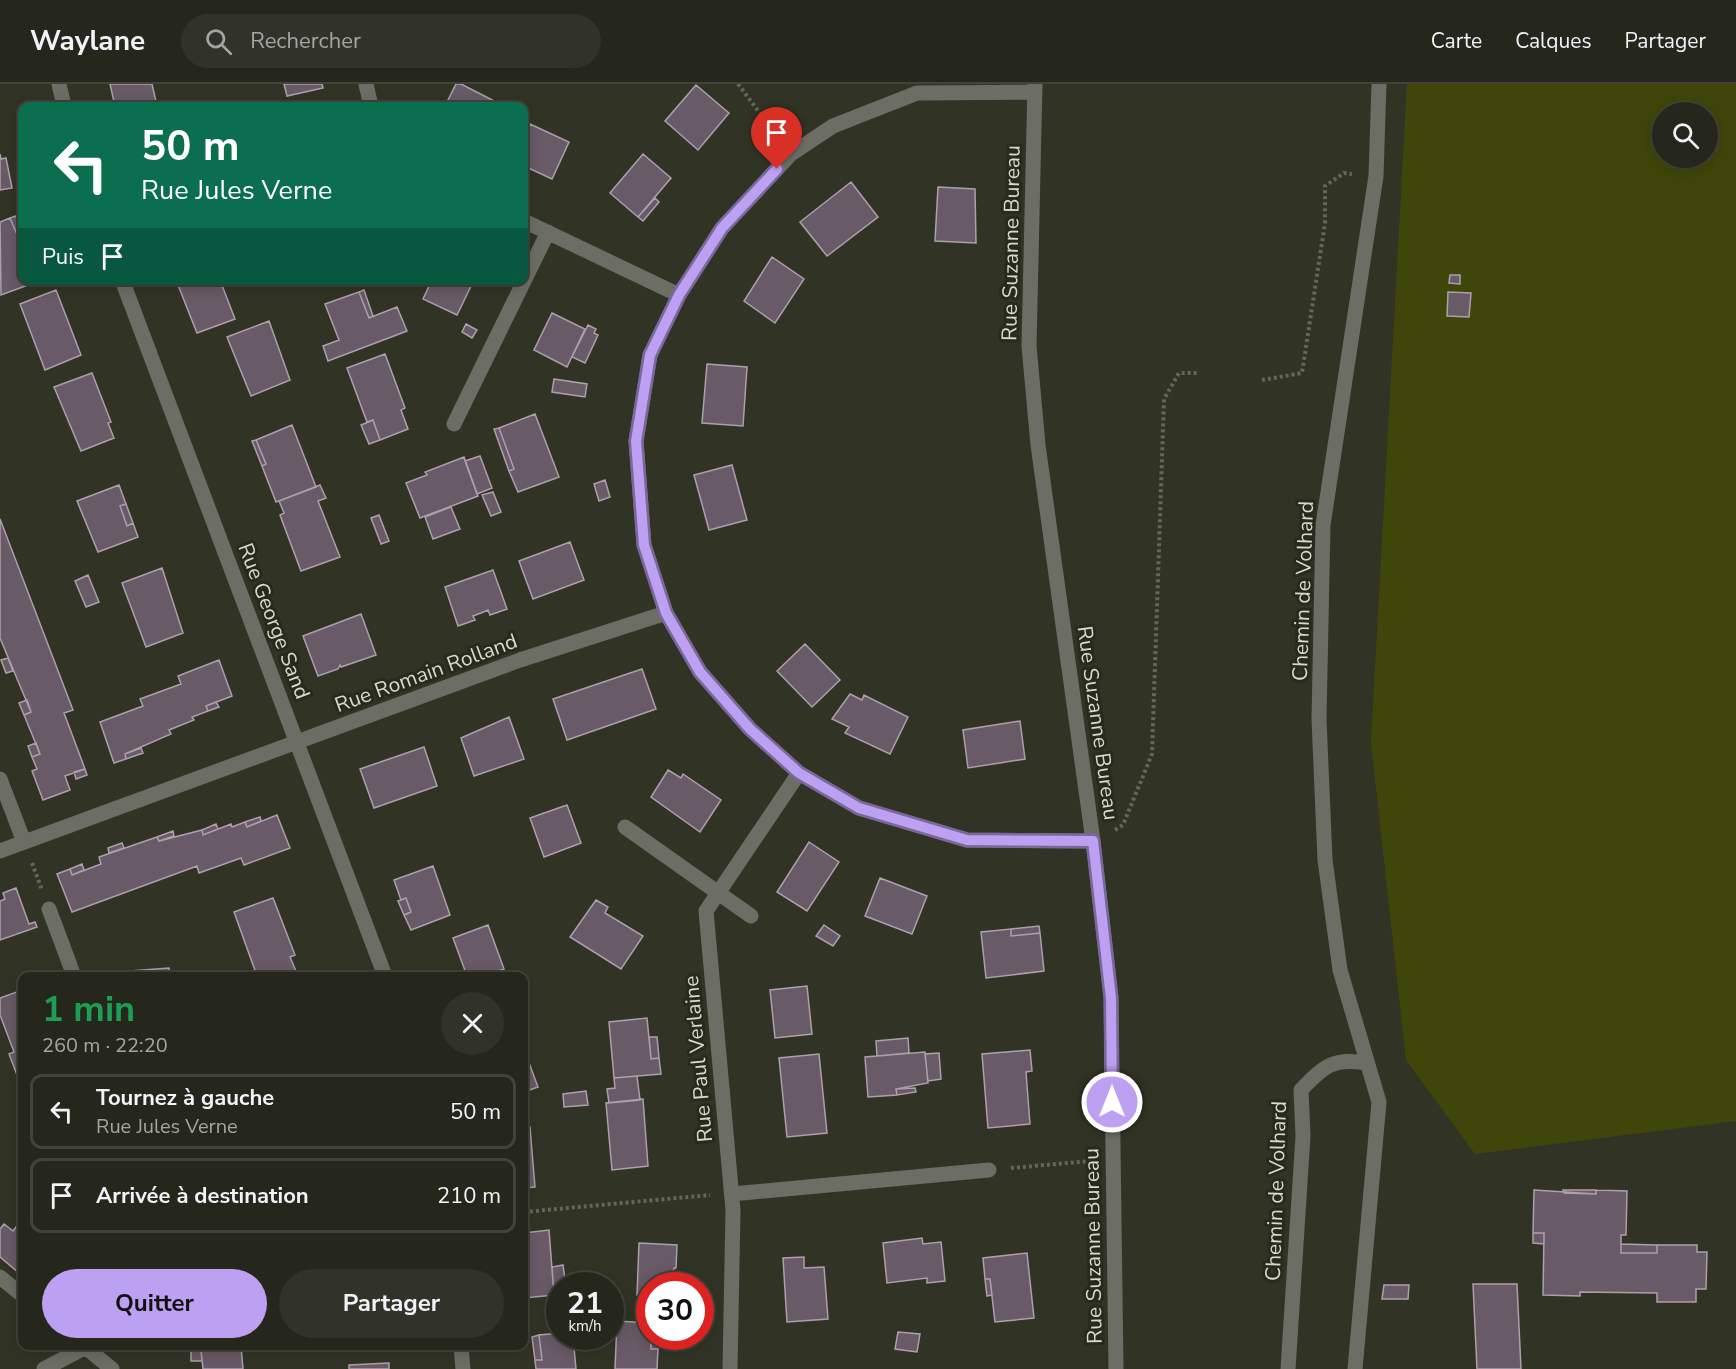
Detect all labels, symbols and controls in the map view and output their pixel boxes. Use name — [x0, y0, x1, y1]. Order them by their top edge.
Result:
search box — [181, 14, 601, 68]
text: Waylane — [30, 22, 145, 60]
icon: search — [202, 25, 235, 58]
text: Rechercher — [250, 26, 361, 56]
text: Carte — [1431, 27, 1482, 55]
text: Calques — [1515, 27, 1592, 55]
text: Partager — [1625, 27, 1706, 55]
map controls — [1652, 102, 1718, 168]
button: search — [1652, 102, 1718, 168]
pin — [751, 107, 802, 169]
icon: arrive — [760, 116, 793, 149]
text: 50 m — [141, 118, 240, 175]
icon: left — [42, 126, 120, 204]
street label: Rue Suzanne Bureau — [995, 145, 1027, 341]
text: Rue Jules Verne — [141, 172, 332, 209]
icon: arrive — [96, 240, 129, 273]
text: Puis — [42, 242, 84, 272]
street label: Chemin de Volhard — [1286, 501, 1320, 681]
street label: Rue George Sand — [231, 539, 317, 703]
street label: Rue Suzanne Bureau — [1071, 624, 1125, 822]
street label: Rue Romain Rolland — [331, 627, 521, 719]
street label: Rue Paul Verlaine — [677, 975, 719, 1143]
text: 1 min — [42, 985, 135, 1034]
button: close — [441, 992, 504, 1055]
text: 260 m · 22:20 — [42, 1032, 168, 1059]
position arrow — [1080, 1070, 1144, 1134]
text: Tournez à gauche — [96, 1083, 274, 1113]
icon: left — [45, 1095, 78, 1128]
text: 50 m — [450, 1097, 501, 1127]
street label: Chemin de Volhard — [1259, 1101, 1293, 1281]
text: Rue Jules Verne — [96, 1113, 238, 1140]
street label: Rue Suzanne Bureau — [1077, 1148, 1109, 1344]
icon: arrive — [45, 1179, 78, 1212]
text: Arrivée à destination — [96, 1181, 309, 1211]
text: 210 m — [437, 1181, 501, 1211]
button: Quitter — [42, 1269, 267, 1338]
button: Partager — [279, 1269, 504, 1338]
speed limit sign: 30 — [636, 1272, 714, 1350]
text: 21 — [567, 1283, 603, 1324]
text: km/h — [568, 1316, 602, 1336]

